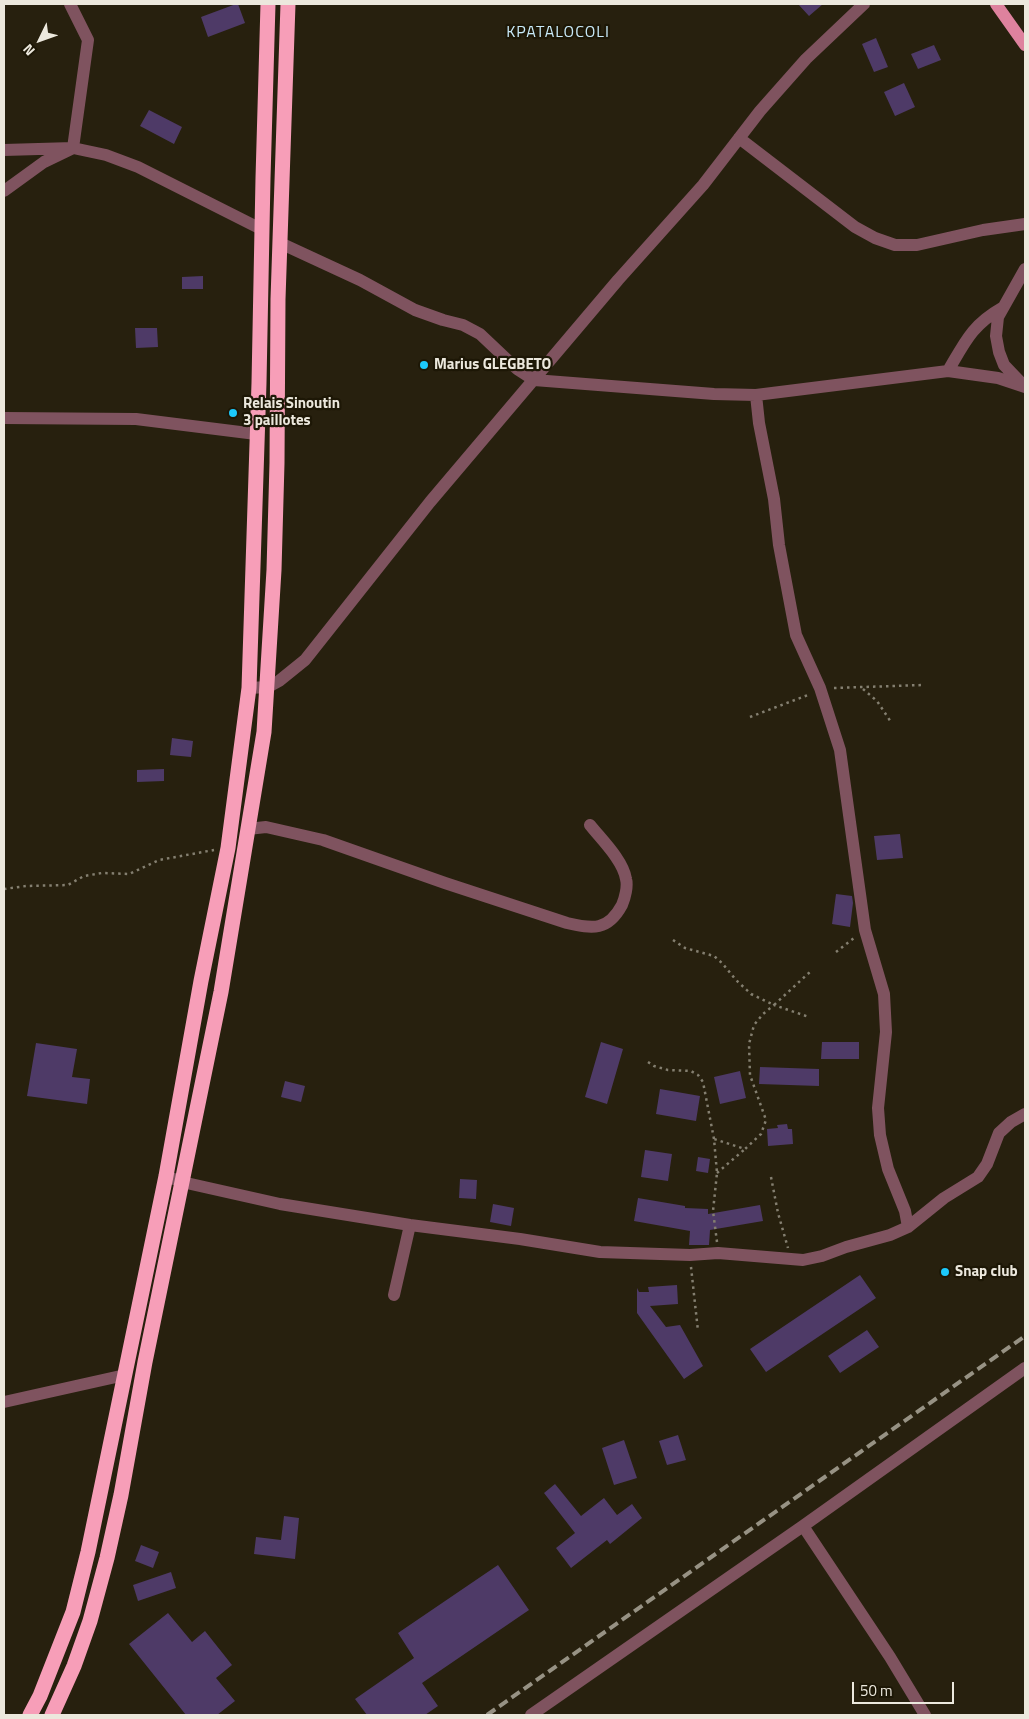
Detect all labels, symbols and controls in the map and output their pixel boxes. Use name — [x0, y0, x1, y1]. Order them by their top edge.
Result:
north arrow — [15, 15, 65, 65]
district label: KPATALOCOLI — [505, 23, 611, 43]
text: N — [17, 40, 40, 61]
place label: Marius GLEGBETO — [434, 356, 551, 374]
marker: Marius GLEGBETO — [418, 359, 430, 371]
place label: Relais Sinoutin 3 paillotes — [243, 395, 340, 430]
marker: Relais Sinoutin 3 paillotes — [227, 407, 239, 419]
place label: Snap club — [955, 1263, 1018, 1281]
marker: Snap club — [939, 1266, 951, 1278]
scale bar — [854, 1672, 956, 1704]
text: 50 m — [860, 1679, 893, 1702]

